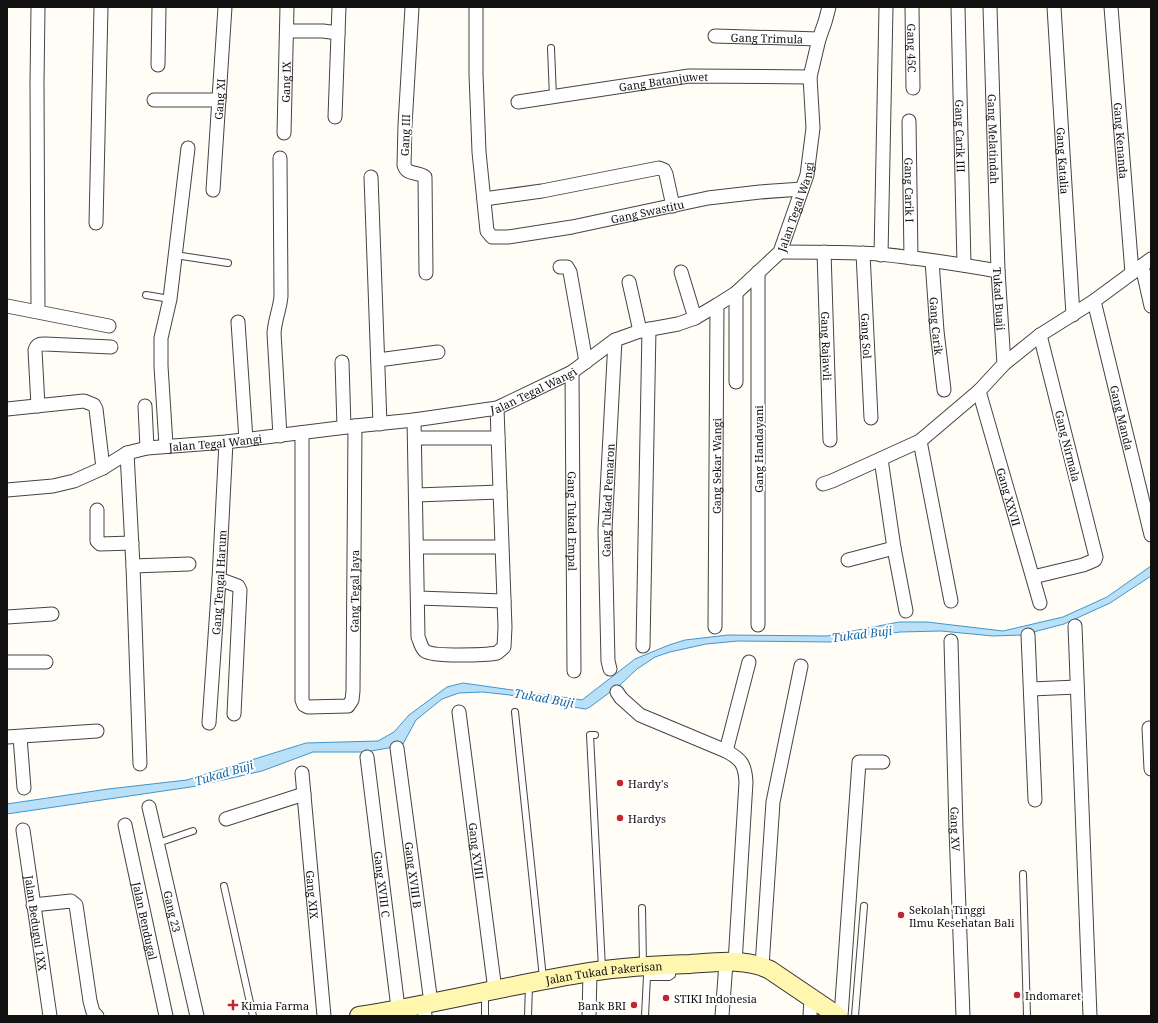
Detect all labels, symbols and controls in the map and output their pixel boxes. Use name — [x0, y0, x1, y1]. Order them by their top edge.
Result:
street label: Gang 45C — [905, 23, 920, 73]
street label: Gang Trimula — [731, 29, 803, 46]
street label: Gang IX — [277, 60, 293, 103]
street label: Gang Batanjuwet — [618, 68, 708, 94]
street label: Gang XI — [210, 78, 228, 120]
street label: Gang Melatindah — [985, 94, 1003, 184]
street label: Gang Carik III — [953, 99, 969, 173]
street label: Gang Kenanda — [1111, 102, 1132, 179]
street label: Gang III — [397, 114, 413, 156]
street label: Gang Katalia — [1054, 127, 1073, 195]
street label: Gang Carik I — [902, 157, 918, 223]
street label: Jalan Tegal Wangi — [773, 160, 816, 254]
street label: Gang Swastitu — [609, 196, 685, 226]
street label: Tukad Buaji — [990, 267, 1009, 331]
street label: Gang Carik — [927, 296, 947, 356]
street label: Gang Rajawli — [818, 311, 836, 381]
street label: Gang Sol — [858, 313, 876, 360]
street label: Jalan Tegal Wangi — [488, 363, 580, 417]
street label: Gang Manda — [1107, 383, 1138, 452]
street label: Gang Handayani — [751, 405, 766, 493]
street label: Gang Nirmala — [1052, 409, 1084, 483]
street label: Gang Sekar Wangi — [708, 417, 724, 514]
street label: Jalan Tegal Wangi — [167, 430, 263, 454]
street label: Gang Tukad Pemaron — [598, 443, 617, 557]
street label: Gang XXVII — [994, 466, 1025, 528]
street label: Gang Tukad Empal — [565, 471, 581, 571]
street label: Gang Tengal Harum — [208, 529, 229, 635]
street label: Gang Tegal Jaya — [346, 550, 362, 633]
water label: Tukad Buji — [831, 622, 893, 646]
water label: Tukad Buji — [513, 684, 576, 712]
water label: Tukad Buji — [193, 756, 256, 790]
place label: Hardy's — [628, 776, 668, 791]
marker: Hardy's — [615, 778, 625, 788]
street label: Gang XV — [948, 806, 964, 852]
place label: Hardys — [628, 811, 666, 826]
marker: Hardys — [615, 813, 625, 823]
street label: Gang XVIII — [466, 822, 488, 880]
street label: Gang XVIII B — [402, 841, 426, 909]
street label: Gang XVIII C — [371, 850, 394, 918]
street label: Gang XIX — [303, 870, 323, 920]
street label: Jalan Bedugul 1XX — [22, 873, 51, 973]
street label: Jalan Bendugal — [130, 880, 161, 962]
street label: Gang 23 — [161, 889, 185, 934]
place label: Sekolah Tinggi Ilmu Kesehatan Bali — [909, 902, 1015, 930]
marker: Sekolah Tinggi Ilmu Kesehatan Bali — [896, 910, 906, 920]
street label: Jalan Tukad Pakerisan — [543, 958, 663, 987]
place label: Indomaret — [1025, 988, 1081, 1003]
marker: Indomaret — [1012, 990, 1022, 1000]
place label: STIKI Indonesia — [674, 991, 757, 1006]
marker: STIKI Indonesia — [661, 993, 671, 1003]
place label: Kimia Farma — [241, 998, 309, 1013]
place label: Bank BRI — [578, 998, 626, 1013]
marker: Kimia Farma — [228, 1000, 238, 1010]
marker: Bank BRI — [629, 1000, 639, 1010]

